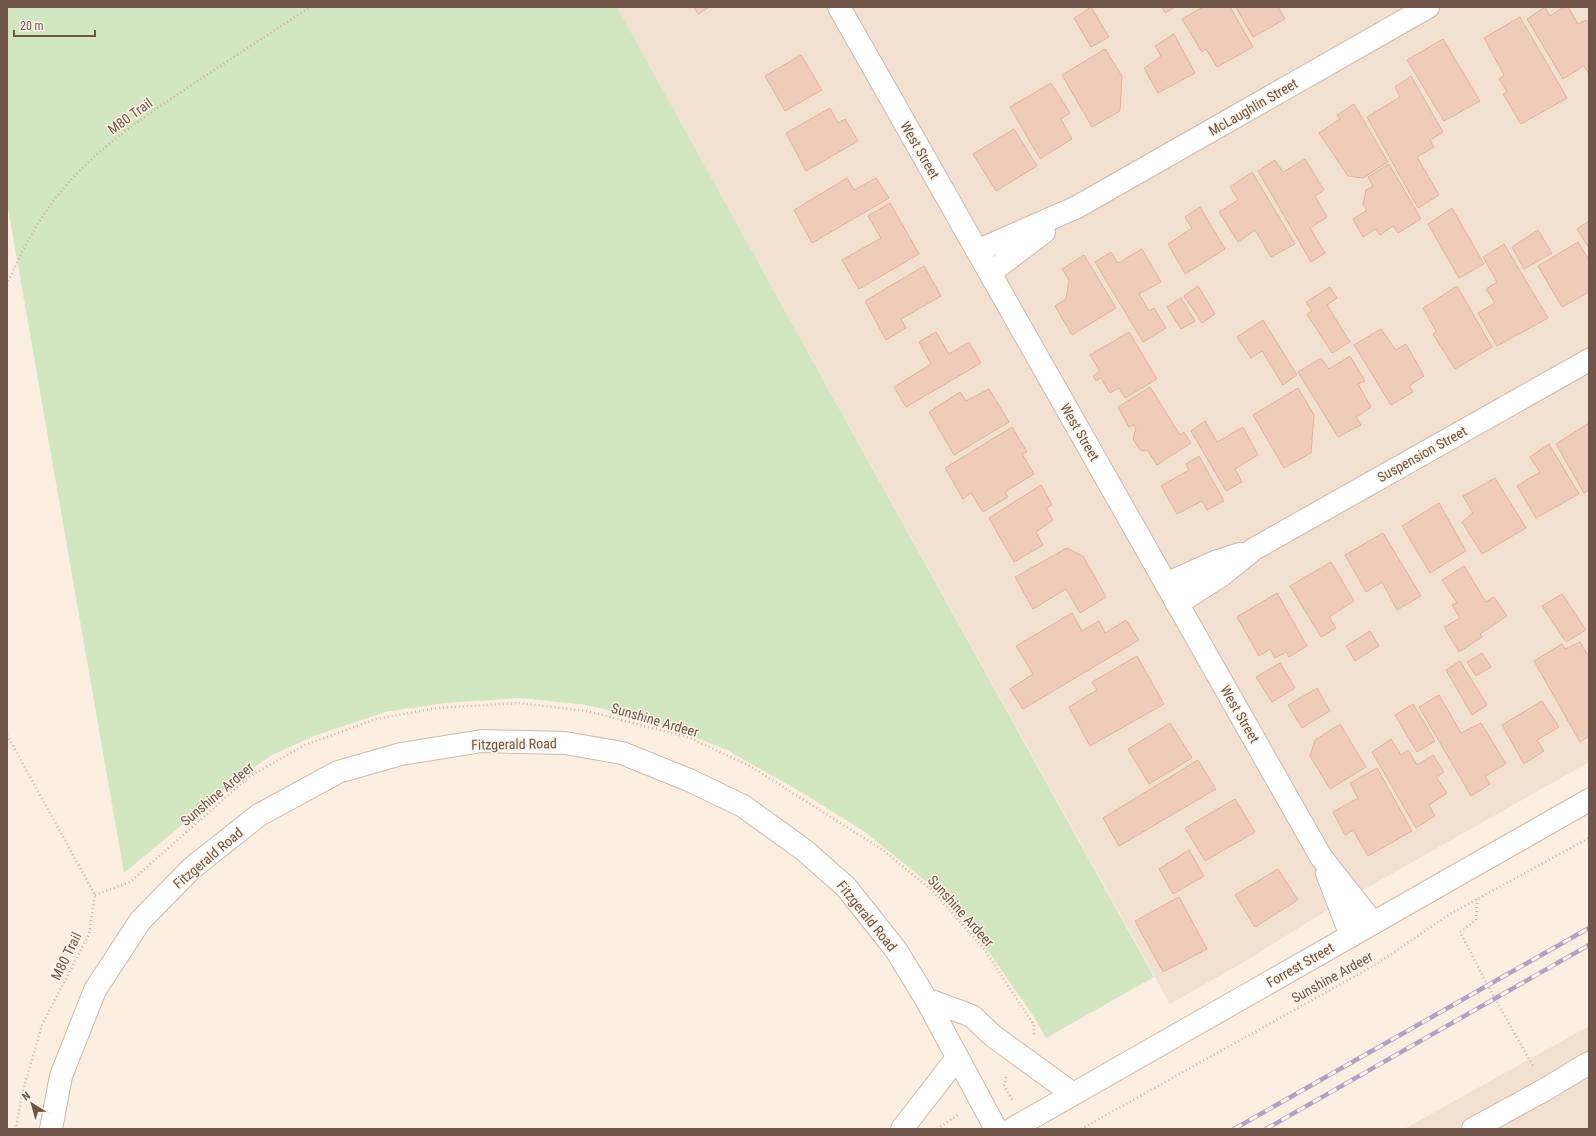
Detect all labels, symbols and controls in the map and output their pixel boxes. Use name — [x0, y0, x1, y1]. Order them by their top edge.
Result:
scale bar — [14, 12, 95, 38]
text: 20 m — [20, 19, 44, 33]
street label: McLaughlin Street — [1206, 75, 1300, 139]
street label: M80 Trail — [105, 94, 155, 138]
street label: West Street — [897, 118, 943, 182]
street label: West Street — [1057, 400, 1103, 464]
street label: Suspension Street — [1374, 423, 1470, 485]
street label: West Street — [1217, 682, 1263, 746]
street label: Sunshine Ardeer — [609, 700, 701, 740]
street label: Fitzgerald Road — [471, 735, 557, 753]
street label: Sunshine Ardeer — [177, 759, 257, 829]
street label: Fitzgerald Road — [170, 824, 246, 892]
street label: Sunshine Ardeer — [925, 872, 997, 950]
street label: Fitzgerald Road — [834, 878, 900, 954]
street label: M80 Trail — [48, 929, 84, 983]
street label: Forrest Street — [1263, 939, 1337, 991]
street label: Sunshine Ardeer — [1289, 948, 1375, 1006]
north arrow — [12, 1084, 52, 1124]
text: N — [20, 1089, 33, 1104]

